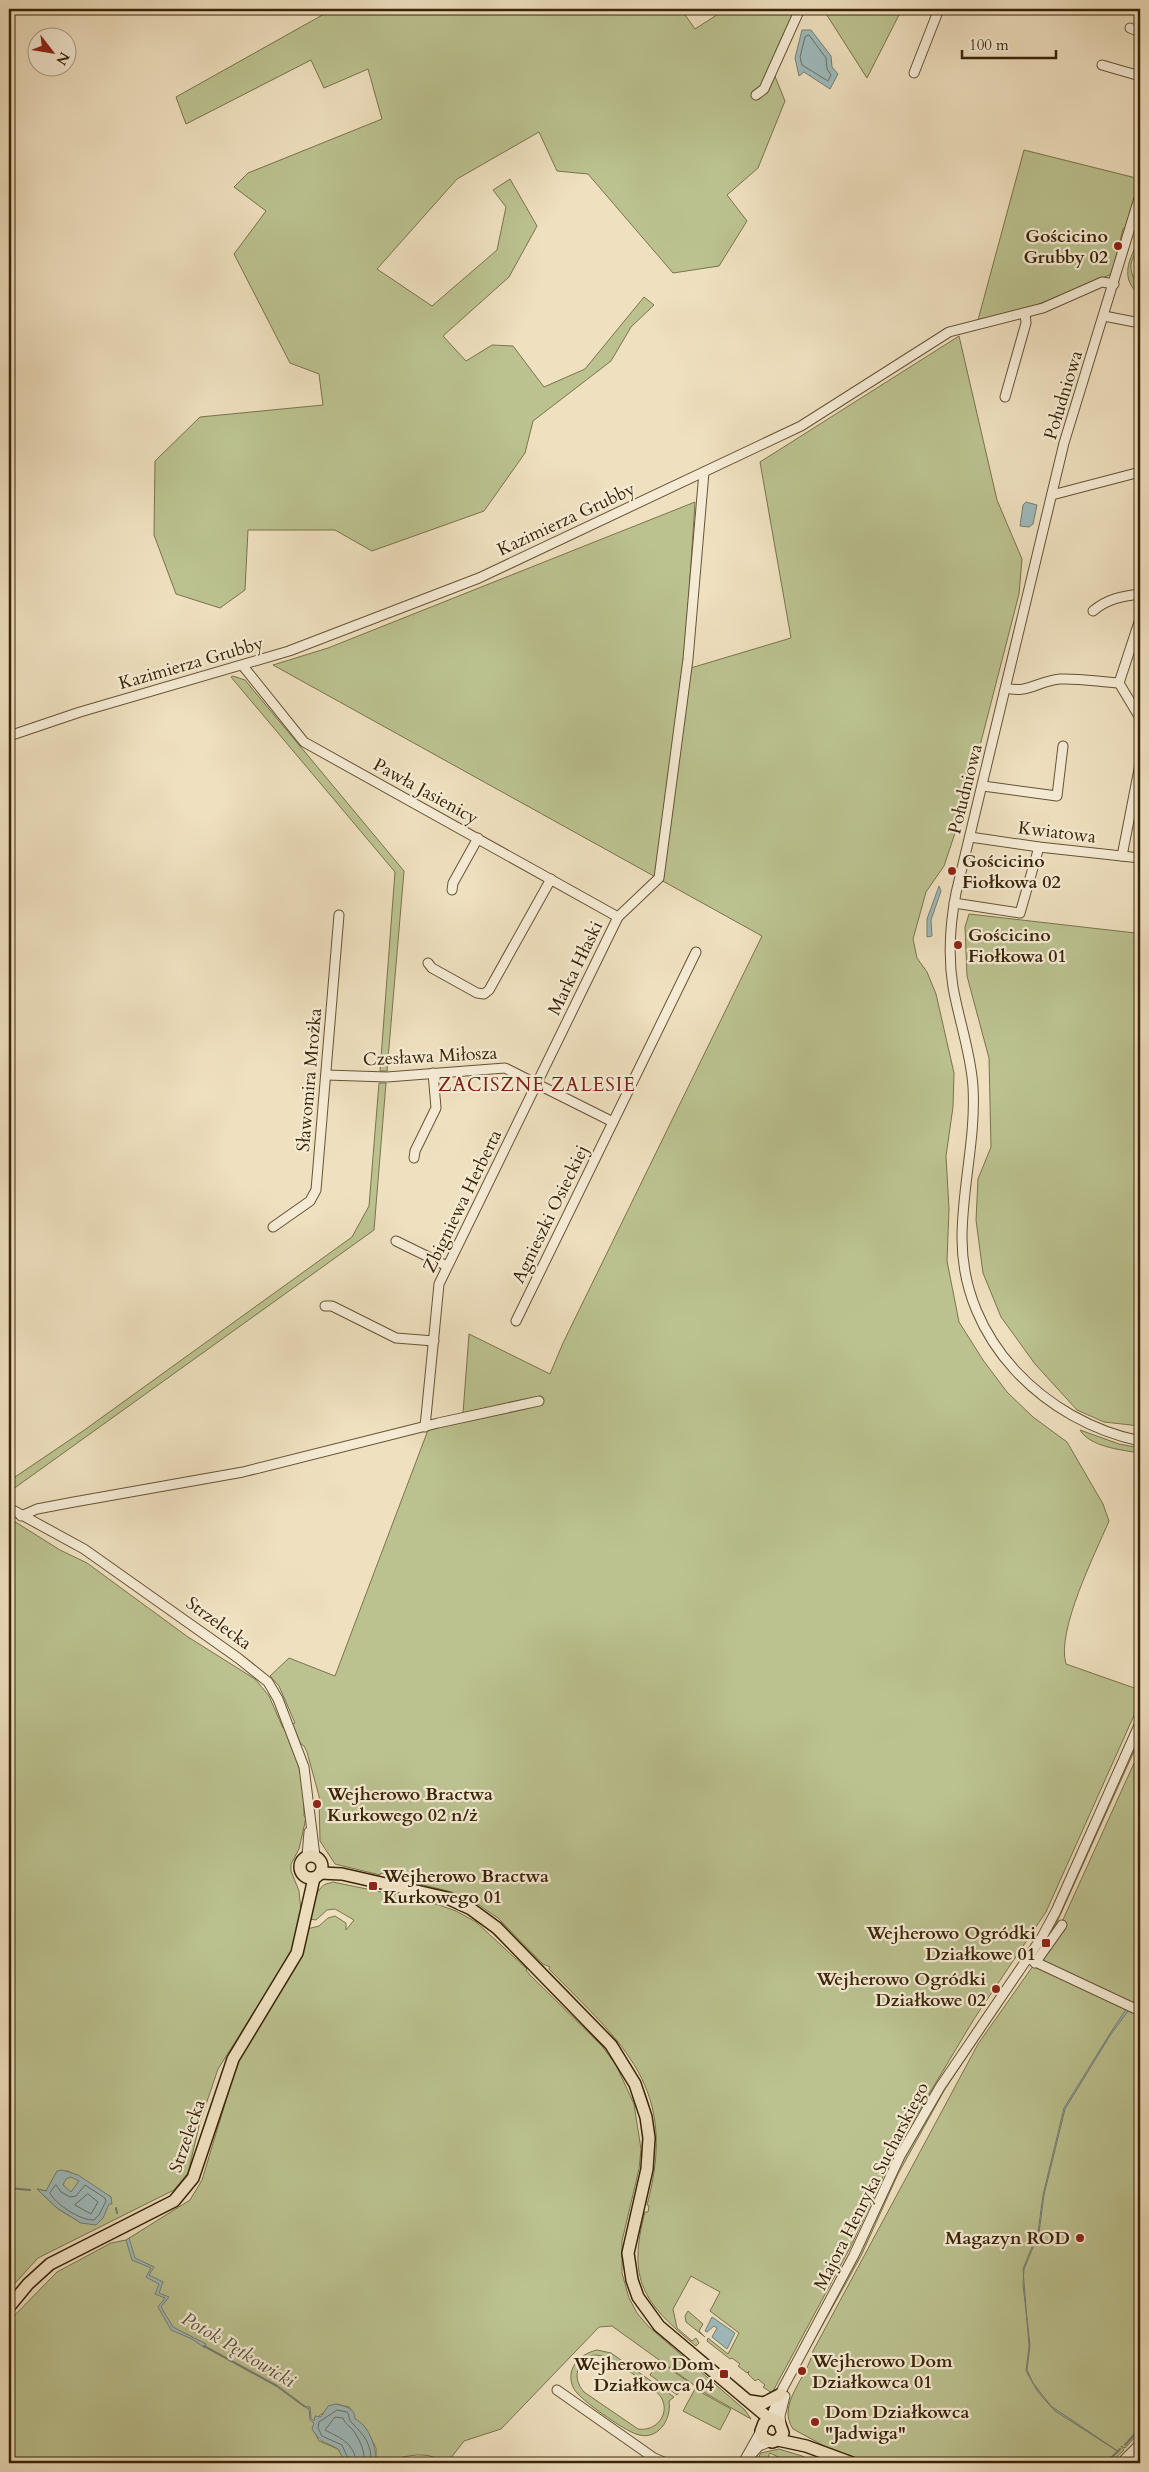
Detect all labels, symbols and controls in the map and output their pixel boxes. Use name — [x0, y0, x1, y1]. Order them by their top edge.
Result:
north arrow — [28, 28, 78, 78]
scale bar — [962, 28, 1055, 60]
text: 100 m — [969, 35, 1009, 55]
text: N — [51, 48, 74, 69]
place label: Gościcino Grubby 02 — [1023, 224, 1108, 270]
marker: Gościcino Grubby 02 — [1112, 240, 1124, 252]
street label: Południowa — [1038, 347, 1089, 443]
street label: Kazimierza Grubby — [493, 476, 640, 562]
street label: Kazimierza Grubby — [116, 631, 267, 696]
street label: Południowa — [942, 741, 989, 837]
street label: Pawła Jasienicy — [369, 752, 483, 831]
street label: Kwiatowa — [1017, 815, 1098, 850]
place label: Gościcino Fiołkowa 02 — [962, 849, 1061, 895]
marker: Gościcino Fiołkowa 02 — [946, 865, 958, 877]
street label: Marka Hłaski — [542, 917, 609, 1020]
place label: Gościcino Fiołkowa 01 — [968, 923, 1067, 969]
marker: Gościcino Fiołkowa 01 — [952, 939, 964, 951]
street label: Sławomira Mrożka — [291, 1007, 328, 1153]
street label: Czesława Miłosza — [362, 1040, 498, 1072]
district label: ZACISZNE ZALESIE — [438, 1072, 636, 1098]
street label: Zbigniewa Herberta — [417, 1126, 508, 1277]
street label: Agnieszki Osieckiej — [506, 1141, 595, 1288]
street label: Strzelecka — [181, 1591, 257, 1656]
place label: Wejherowo Bractwa Kurkowego 02 n/ż — [326, 1782, 493, 1828]
marker: Wejherowo Bractwa Kurkowego 02 n/ż — [311, 1798, 323, 1810]
place label: Wejherowo Bractwa Kurkowego 01 — [382, 1864, 549, 1910]
marker: Wejherowo Bractwa Kurkowego 01 — [367, 1880, 379, 1892]
place label: Wejherowo Ogródki Działkowe 01 — [865, 1921, 1036, 1967]
marker: Wejherowo Ogródki Działkowe 01 — [1040, 1937, 1052, 1949]
place label: Wejherowo Ogródki Działkowe 02 — [815, 1967, 986, 2013]
marker: Wejherowo Ogródki Działkowe 02 — [990, 1983, 1002, 1995]
street label: Majora Henryka Sucharskiego — [808, 2078, 935, 2295]
street label: Strzelecka — [163, 2096, 212, 2176]
place label: Magazyn ROD — [945, 2226, 1070, 2251]
marker: Magazyn ROD — [1074, 2232, 1086, 2244]
water label: Potok Pętkowicki — [177, 2306, 301, 2394]
place label: Wejherowo Dom Działkowca 01 — [811, 2349, 953, 2395]
place label: Wejherowo Dom Działkowca 04 — [572, 2352, 714, 2398]
marker: Wejherowo Dom Działkowca 01 — [796, 2365, 808, 2377]
marker: Wejherowo Dom Działkowca 04 — [718, 2368, 730, 2380]
place label: Dom Działkowca "Jadwiga" — [825, 2400, 970, 2446]
marker: Dom Działkowca "Jadwiga" — [809, 2416, 821, 2428]

